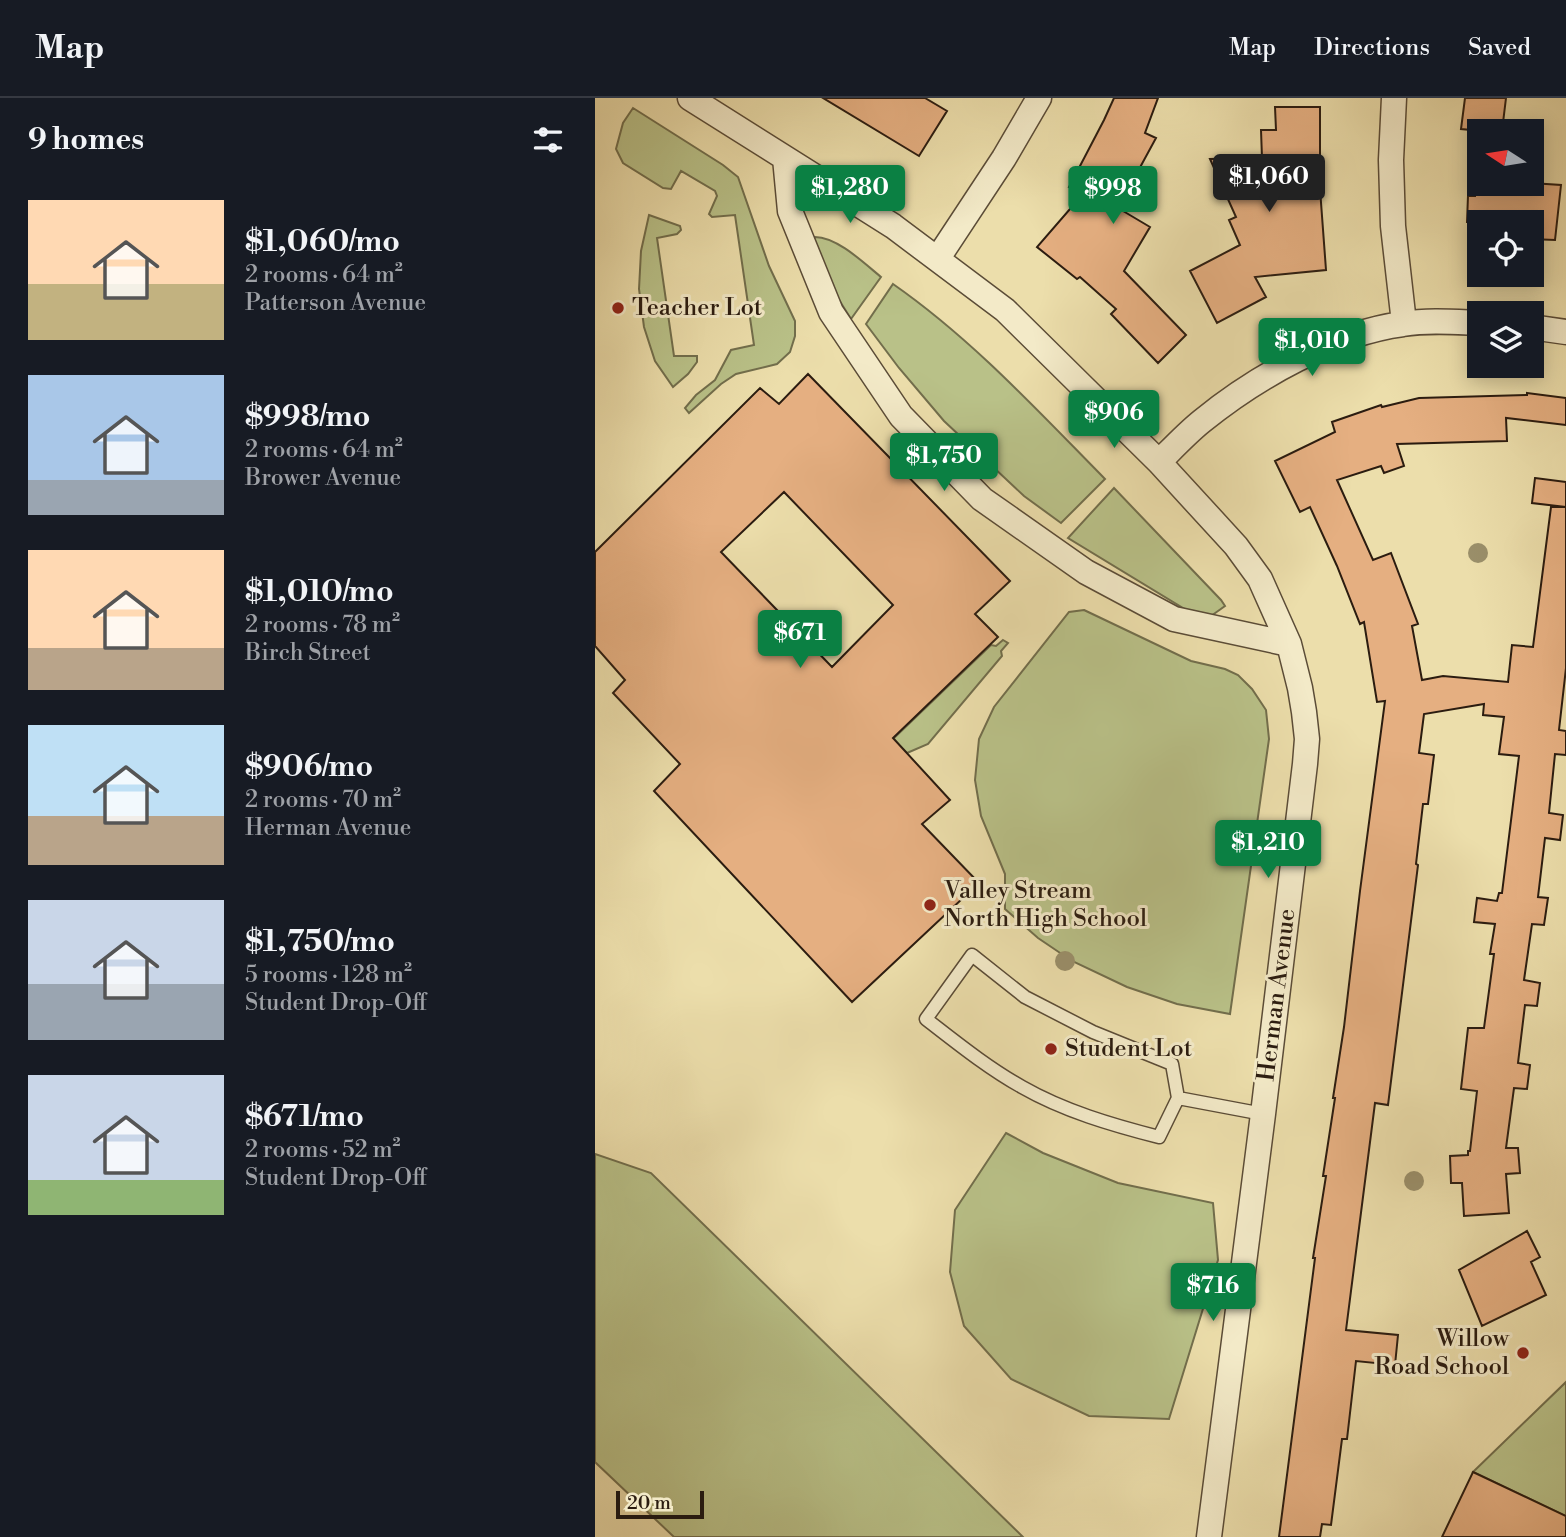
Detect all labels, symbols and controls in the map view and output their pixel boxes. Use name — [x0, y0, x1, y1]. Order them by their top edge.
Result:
text: Map — [35, 28, 104, 69]
text: Map — [1229, 33, 1276, 63]
text: Directions — [1314, 33, 1430, 63]
text: Saved — [1468, 33, 1531, 63]
north arrow — [1467, 119, 1543, 196]
map controls — [1467, 119, 1544, 378]
text: 9 homes — [28, 121, 144, 159]
icon: filters — [529, 121, 567, 159]
pin: $1,060 — [1212, 155, 1326, 214]
text: $1,060 — [1229, 163, 1309, 191]
pin: $1,280 — [793, 166, 907, 225]
pin: $998 — [1072, 166, 1154, 226]
text: $1,280 — [811, 174, 889, 202]
text: $998 — [1084, 175, 1142, 203]
button: locate — [1467, 210, 1544, 287]
text: $1,060/mo — [245, 223, 400, 261]
icon: home — [84, 228, 168, 312]
text: 2 rooms · 64 m² — [245, 261, 403, 289]
text: Patterson Avenue — [245, 289, 426, 317]
place label: Teacher Lot — [632, 293, 763, 323]
marker: Teacher Lot — [610, 300, 626, 316]
button: layers — [1467, 301, 1544, 378]
pin: $1,010 — [1255, 318, 1369, 378]
text: $1,010 — [1274, 327, 1350, 355]
pin: $906 — [1073, 390, 1155, 450]
text: $998/mo — [245, 398, 370, 436]
text: $906 — [1084, 399, 1144, 427]
icon: home — [84, 403, 168, 487]
pin: $1,750 — [887, 434, 1001, 493]
text: 2 rooms · 64 m² — [245, 436, 403, 464]
text: $1,750 — [906, 442, 982, 470]
text: Brower Avenue — [245, 464, 401, 492]
text: $1,010/mo — [245, 573, 394, 611]
icon: home — [84, 578, 168, 662]
pin: $671 — [759, 610, 841, 670]
text: 2 rooms · 78 m² — [245, 611, 400, 639]
text: $671 — [774, 619, 826, 647]
text: Birch Street — [245, 639, 371, 667]
text: $906/mo — [245, 748, 373, 786]
icon: home — [84, 753, 168, 837]
text: 2 rooms · 70 m² — [245, 786, 401, 814]
text: Herman Avenue — [245, 814, 411, 842]
pin: $1,210 — [1211, 820, 1325, 880]
text: $1,210 — [1231, 829, 1305, 857]
place label: Valley Stream North High School — [943, 876, 1147, 934]
marker: Valley Stream North High School — [922, 897, 938, 913]
street label: Herman Avenue — [1252, 907, 1302, 1083]
text: $1,750/mo — [245, 923, 395, 961]
icon: home — [84, 928, 168, 1012]
text: 5 rooms · 128 m² — [245, 961, 412, 989]
text: Student Drop-Off — [245, 989, 427, 1017]
place label: Student Lot — [1065, 1034, 1193, 1064]
marker: Student Lot — [1043, 1041, 1059, 1057]
text: $671/mo — [245, 1098, 364, 1136]
icon: home — [84, 1103, 168, 1187]
text: 2 rooms · 52 m² — [245, 1136, 401, 1164]
text: Student Drop-Off — [245, 1164, 427, 1192]
pin: $716 — [1172, 1264, 1254, 1323]
text: $716 — [1187, 1272, 1239, 1300]
place label: Willow Road School — [1374, 1324, 1511, 1382]
marker: Willow Road School — [1515, 1345, 1531, 1361]
scale bar — [616, 1488, 703, 1520]
text: 20 m — [627, 1491, 671, 1515]

